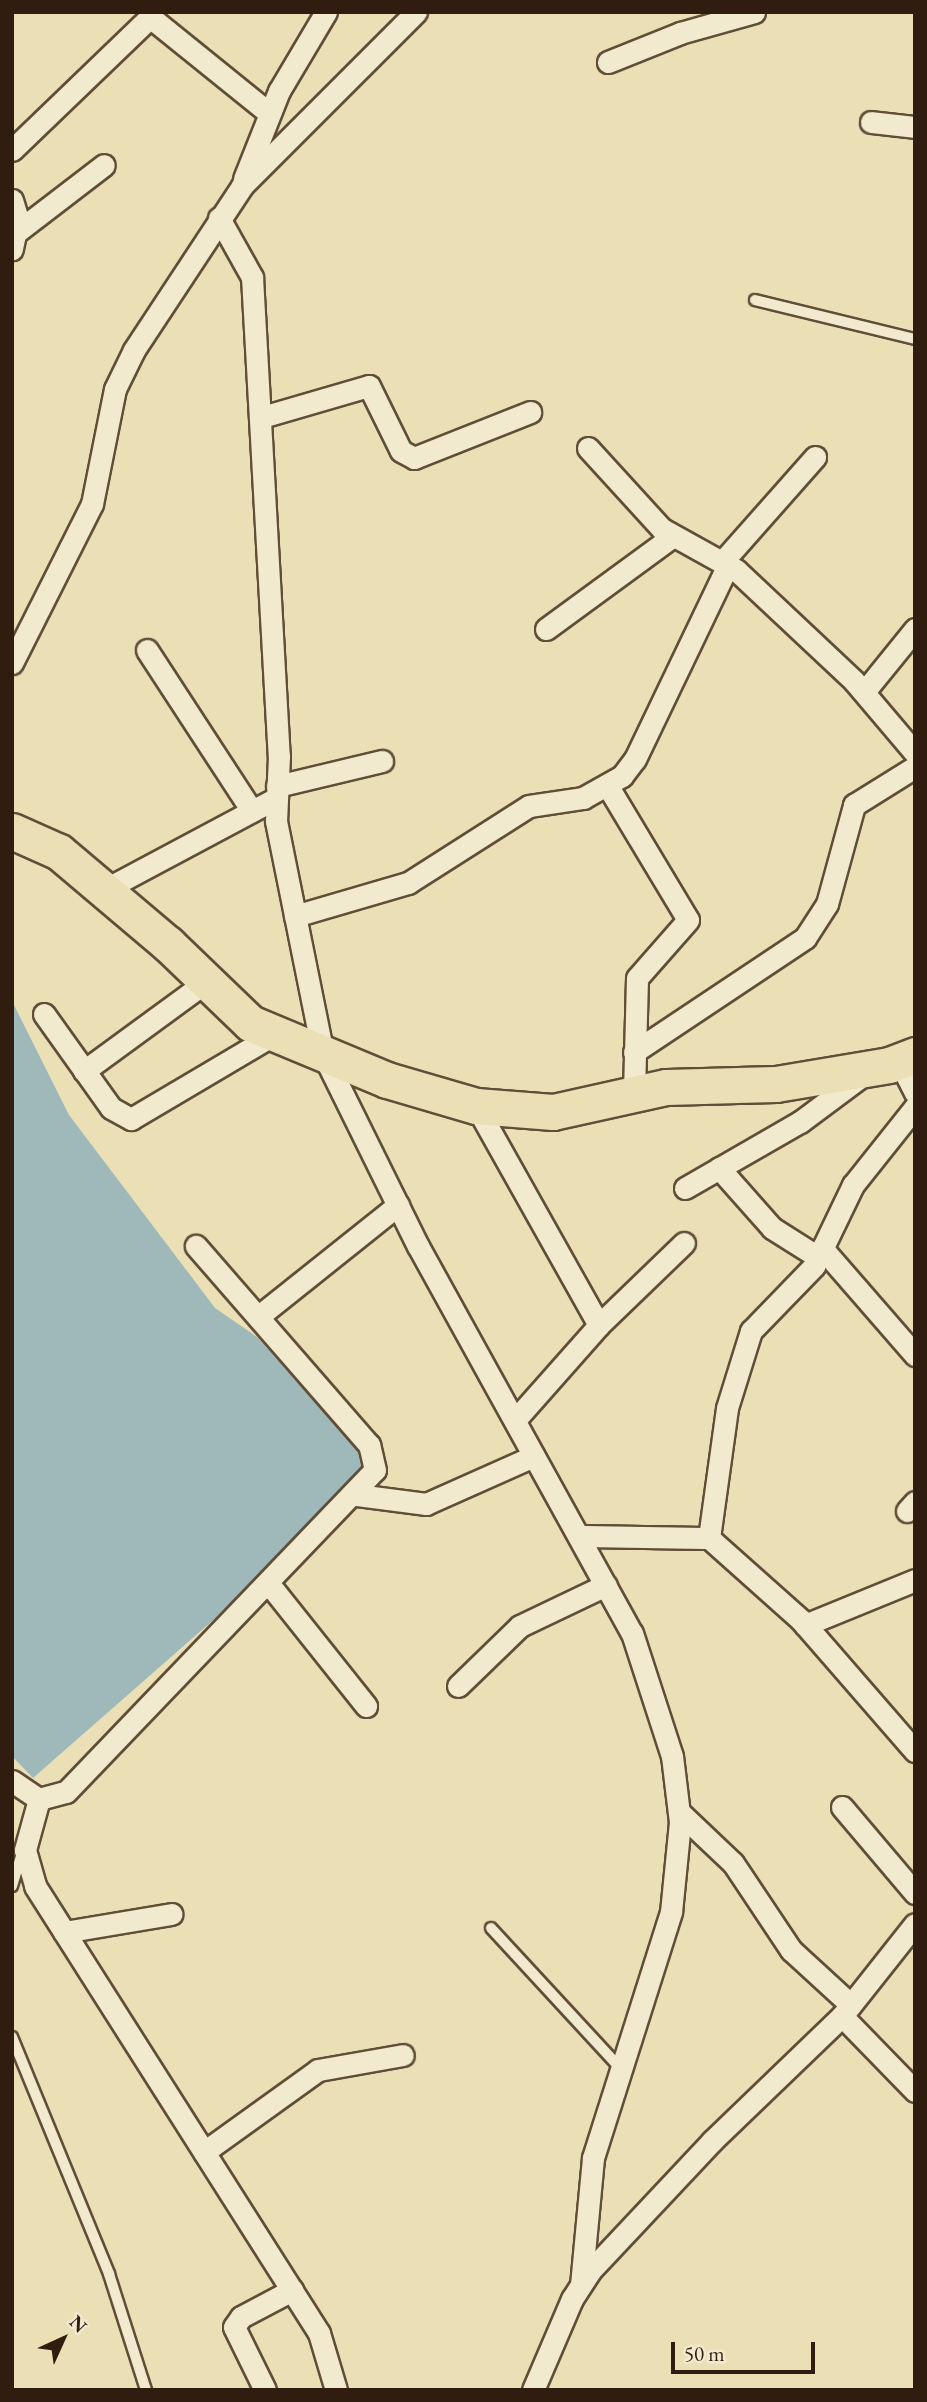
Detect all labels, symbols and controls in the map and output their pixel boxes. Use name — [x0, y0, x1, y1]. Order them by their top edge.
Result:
north arrow — [28, 2304, 98, 2374]
text: N — [64, 2310, 92, 2338]
scale bar — [675, 2328, 818, 2372]
text: 50 m — [684, 2340, 725, 2367]

